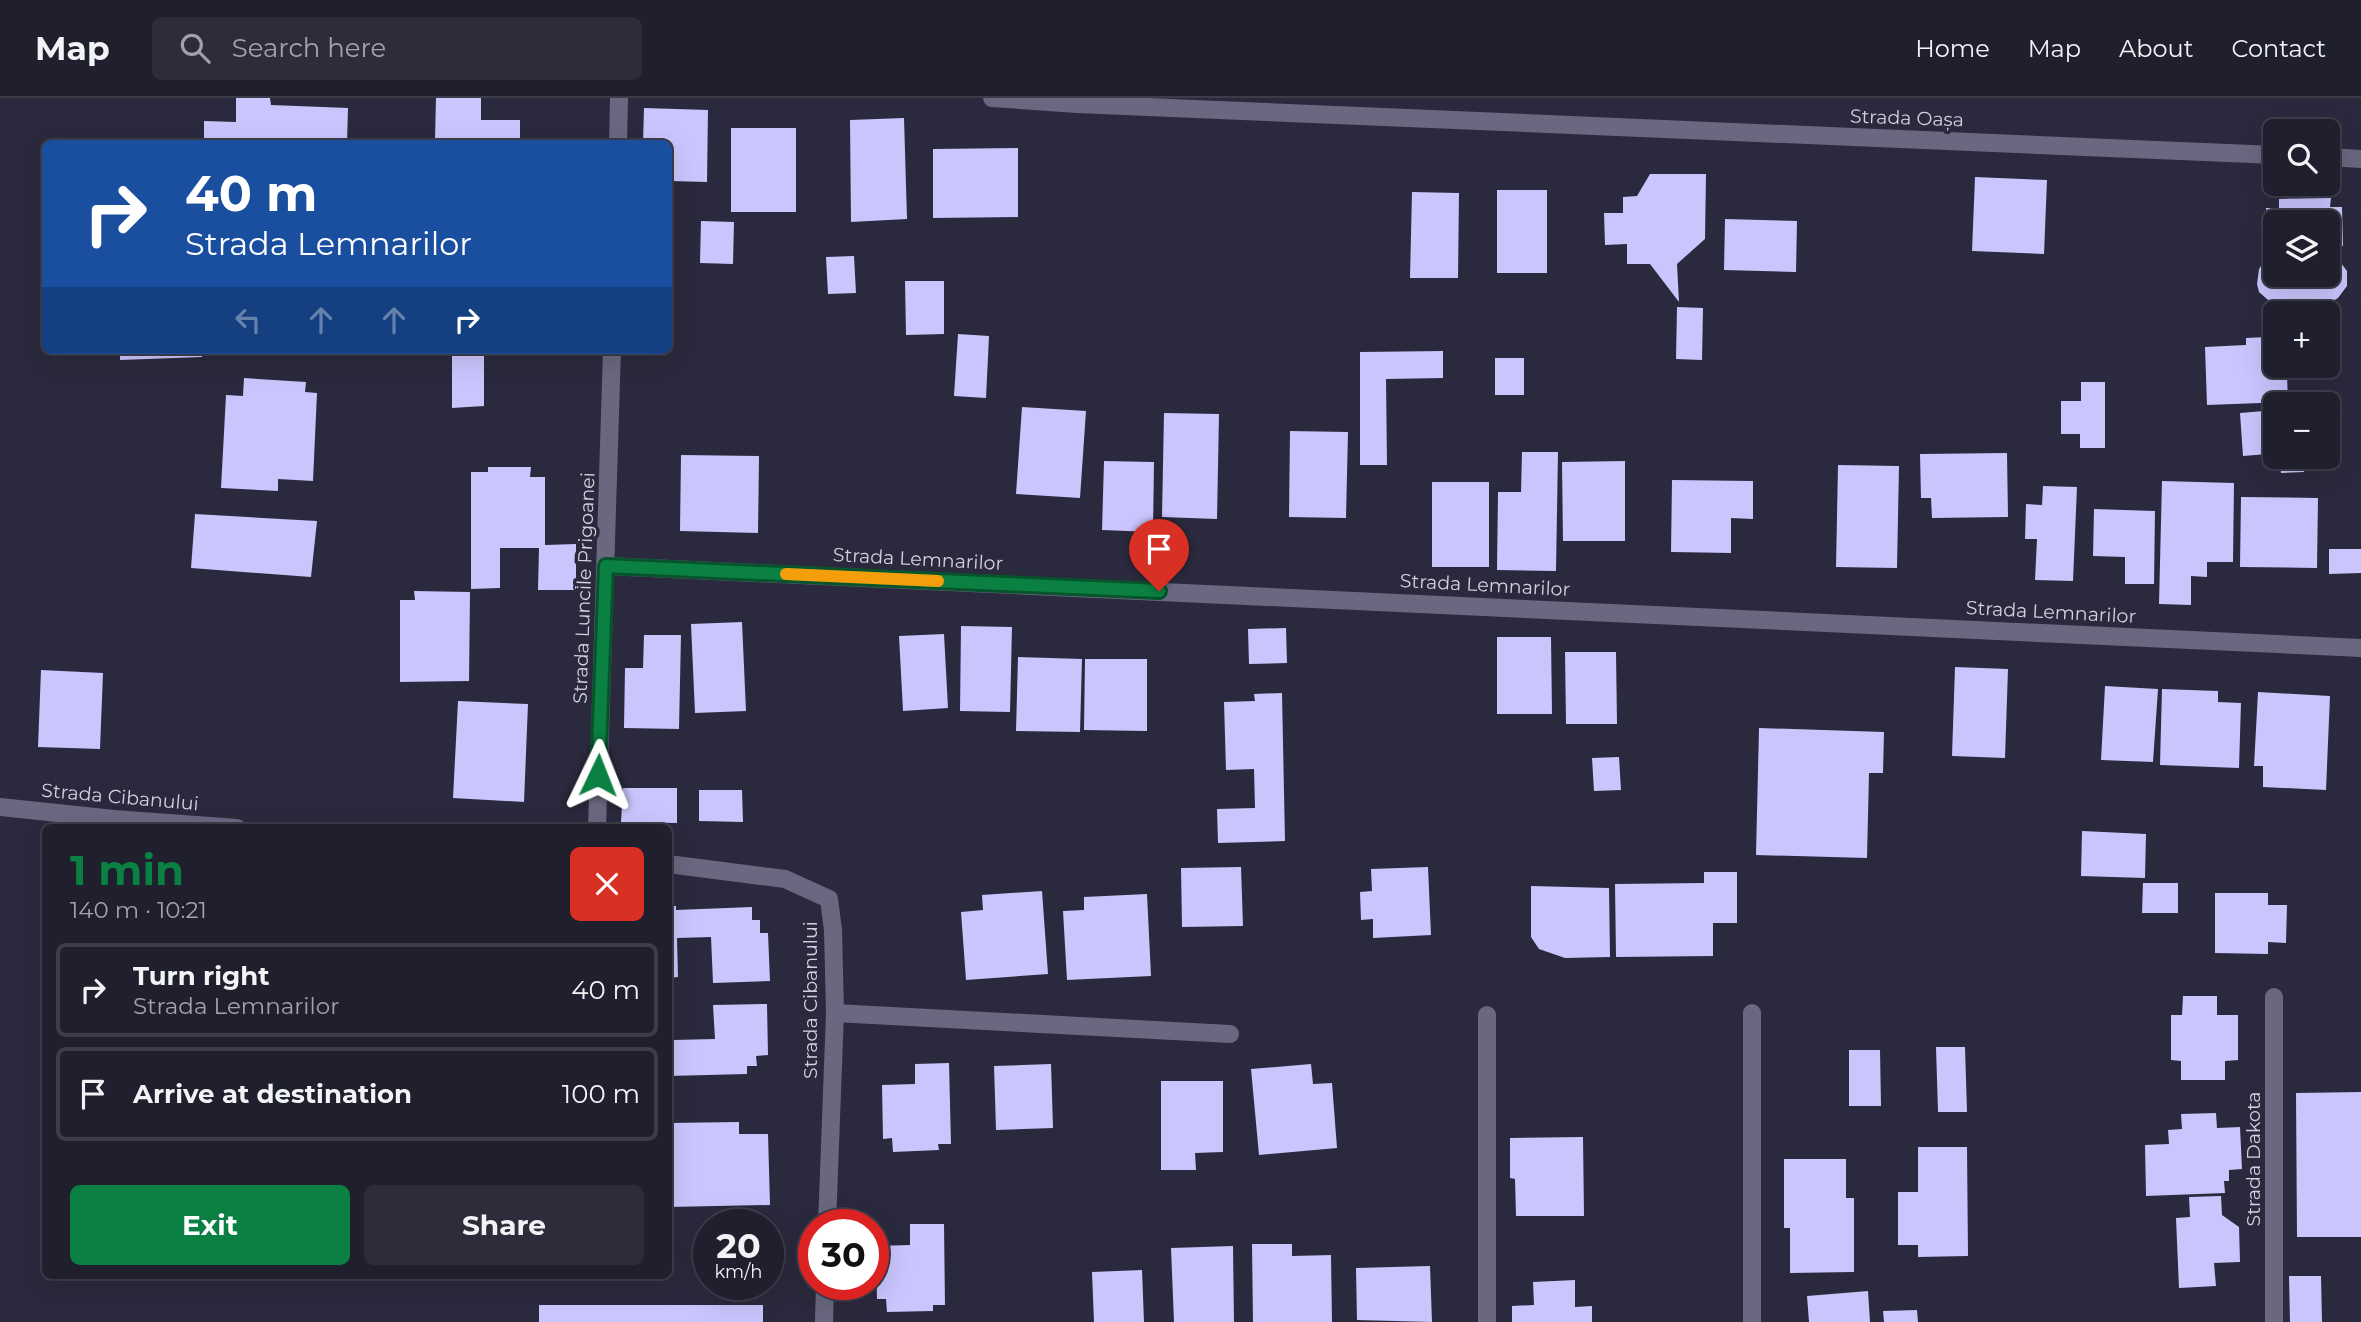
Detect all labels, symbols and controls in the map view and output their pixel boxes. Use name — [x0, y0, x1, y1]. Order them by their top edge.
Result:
search box — [152, 17, 642, 80]
text: Map — [35, 28, 110, 68]
icon: search — [176, 29, 214, 67]
text: Search here — [232, 32, 386, 64]
text: Home — [1915, 34, 1990, 63]
text: Map — [2028, 34, 2081, 63]
text: About — [2119, 34, 2193, 63]
text: Contact — [2231, 34, 2326, 63]
street label: Strada Oașa — [1850, 105, 1964, 132]
map controls — [2263, 119, 2340, 469]
button: search — [2263, 119, 2340, 196]
text: 40 m — [185, 164, 317, 223]
icon: right — [70, 168, 161, 259]
button: layers — [2263, 210, 2340, 287]
text: Strada Lemnarilor — [185, 224, 472, 263]
icon: left — [229, 301, 267, 339]
icon: ahead — [302, 301, 340, 339]
icon: ahead — [375, 301, 413, 339]
icon: right — [448, 301, 486, 339]
button: + — [2263, 301, 2340, 378]
button: − — [2263, 392, 2340, 469]
street label: Strada Luncile Prigoanei — [568, 472, 600, 704]
pin — [1129, 519, 1189, 591]
icon: arrive — [1140, 530, 1178, 568]
street label: Strada Lemnarilor — [832, 543, 1004, 575]
street label: Strada Lemnarilor — [1399, 569, 1571, 601]
street label: Strada Lemnarilor — [1965, 596, 2137, 628]
position arrow — [561, 738, 635, 812]
street label: Strada Cibanului — [40, 779, 200, 815]
text: 1 min — [70, 844, 184, 896]
button: close — [570, 847, 644, 921]
text: 140 m · 10:21 — [70, 896, 207, 924]
street label: Strada Cibanului — [799, 921, 822, 1079]
text: Turn right — [133, 960, 269, 992]
icon: right — [74, 971, 112, 1009]
text: 40 m — [571, 974, 640, 1006]
text: Strada Lemnarilor — [133, 992, 339, 1020]
icon: arrive — [74, 1075, 112, 1113]
text: Arrive at destination — [133, 1078, 412, 1110]
text: 100 m — [562, 1078, 640, 1110]
street label: Strada Dakota — [2242, 1092, 2265, 1226]
button: Exit — [70, 1185, 350, 1265]
button: Share — [364, 1185, 644, 1265]
speed limit sign: 30 — [798, 1209, 889, 1300]
text: 20 — [716, 1224, 761, 1267]
text: km/h — [714, 1261, 763, 1283]

